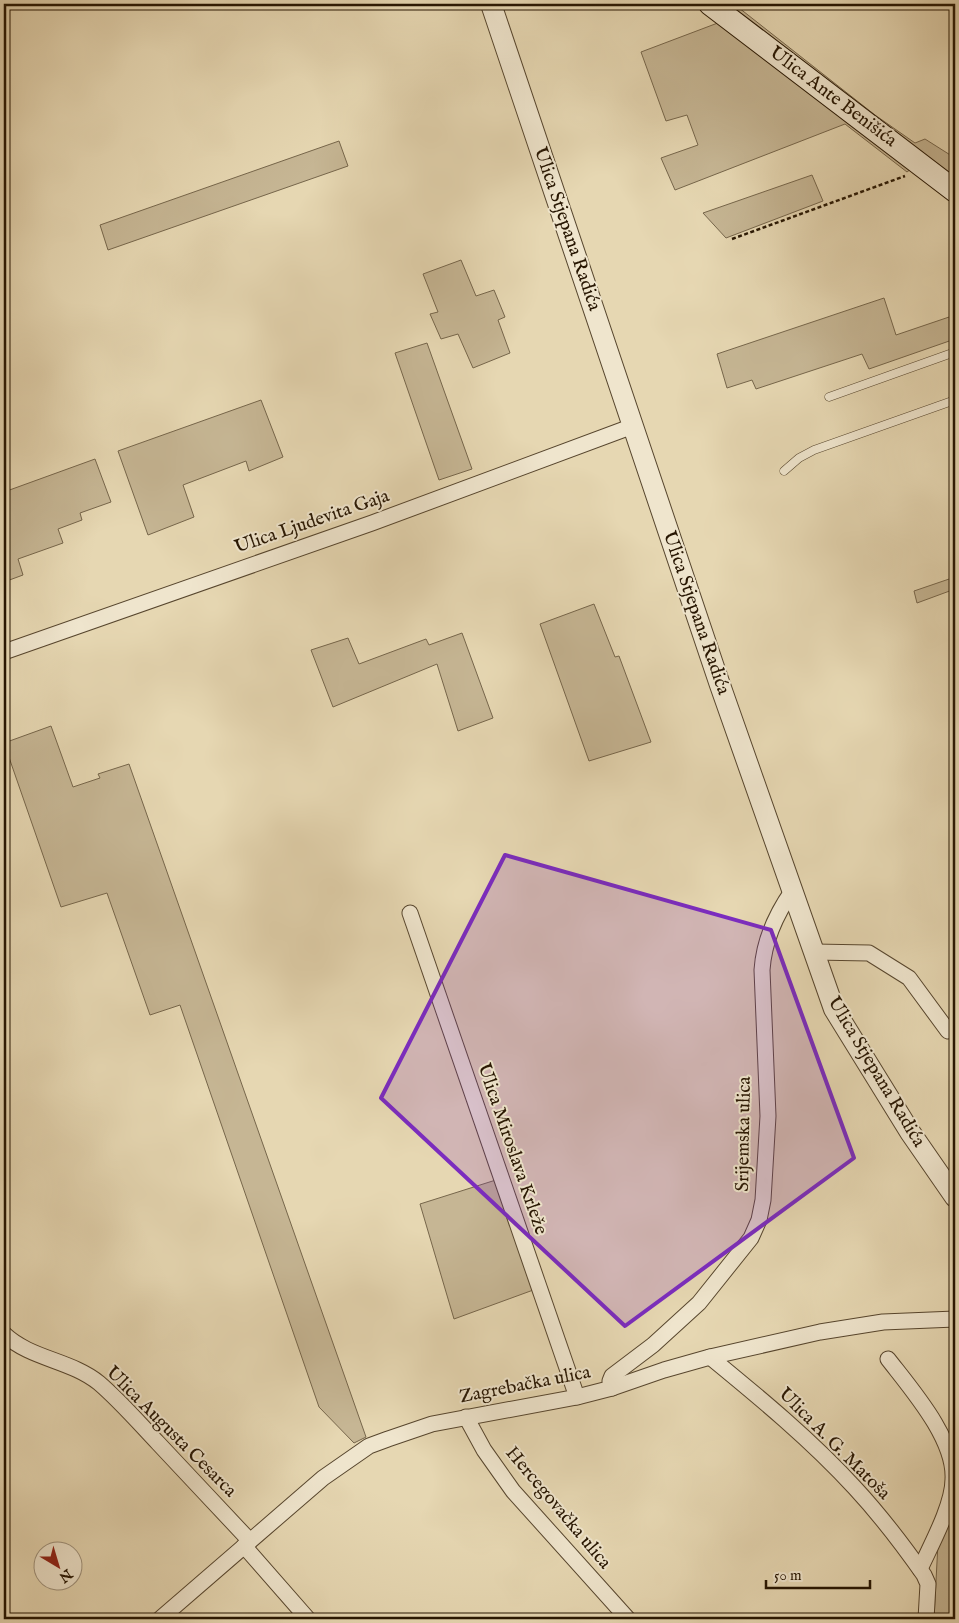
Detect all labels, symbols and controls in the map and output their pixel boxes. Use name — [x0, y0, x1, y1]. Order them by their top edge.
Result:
street label: Ulica Ante Benišića — [764, 41, 902, 153]
street label: Ulica Stjepana Radića — [528, 144, 607, 315]
street label: Ulica Ljudevita Gaja — [231, 484, 393, 560]
street label: Ulica Stjepana Radića — [657, 528, 736, 699]
street label: Ulica Stjepana Radića — [822, 992, 931, 1152]
street label: Ulica Miroslava Krleže — [471, 1060, 553, 1238]
street label: Srijemska ulica — [731, 1075, 757, 1192]
street label: Zagrebačka ulica — [457, 1360, 593, 1409]
street label: Ulica Augusta Cesarca — [100, 1361, 242, 1503]
street label: Ulica A. G. Matoša — [773, 1383, 896, 1506]
street label: Hercegovačka ulica — [500, 1442, 617, 1575]
north arrow — [32, 1540, 82, 1590]
scale bar — [766, 1558, 870, 1590]
text: N — [55, 1564, 76, 1586]
text: 50 m — [774, 1566, 802, 1585]

